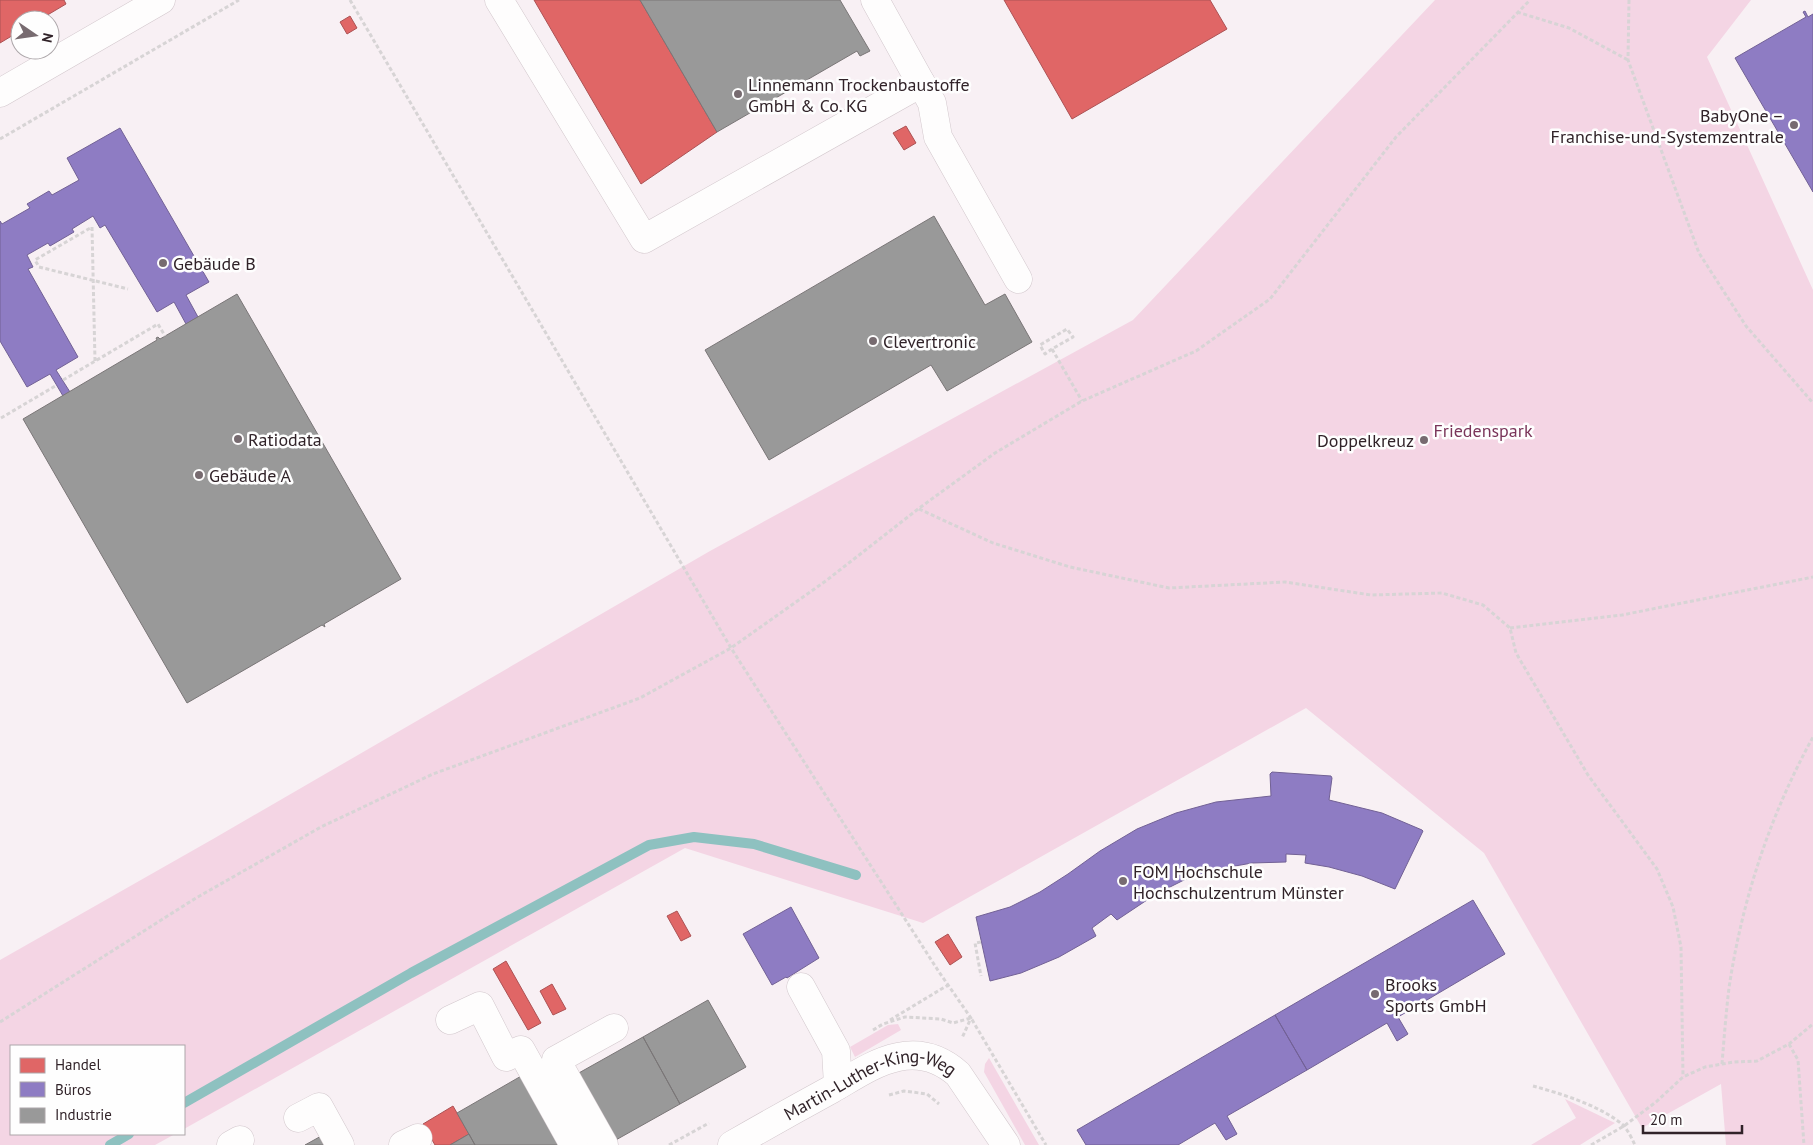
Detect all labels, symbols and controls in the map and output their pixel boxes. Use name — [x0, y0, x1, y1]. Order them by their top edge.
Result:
north arrow — [10, 10, 60, 60]
text: N — [38, 31, 57, 44]
place label: Linnemann Trockenbaustoffe GmbH & Co. KG — [748, 73, 970, 117]
marker: Linnemann Trockenbaustoffe GmbH & Co. KG — [732, 88, 744, 100]
place label: BabyOne – Franchise-und-Systemzentrale — [1551, 104, 1784, 148]
marker: BabyOne – Franchise-und-Systemzentrale — [1788, 119, 1800, 131]
place label: Gebäude B — [173, 252, 256, 275]
marker: Gebäude B — [157, 257, 169, 269]
place label: Clevertronic — [883, 330, 976, 353]
marker: Clevertronic — [867, 335, 879, 347]
park label: Friedenspark — [1433, 419, 1533, 442]
place label: Ratiodata — [248, 428, 322, 451]
place label: Doppelkreuz — [1317, 429, 1414, 452]
marker: Ratiodata — [232, 433, 244, 445]
marker: Doppelkreuz — [1418, 434, 1430, 446]
place label: Gebäude A — [209, 464, 292, 487]
marker: Gebäude A — [193, 469, 205, 481]
place label: FOM Hochschule Hochschulzentrum Münster — [1133, 860, 1344, 904]
marker: FOM Hochschule Hochschulzentrum Münster — [1117, 875, 1129, 887]
place label: Brooks Sports GmbH — [1385, 973, 1487, 1017]
marker: Brooks Sports GmbH — [1369, 988, 1381, 1000]
street label: Martin-Luther-King-Weg — [779, 1044, 962, 1125]
legend — [10, 1045, 185, 1135]
text: Handel — [55, 1055, 101, 1074]
text: Büros — [55, 1080, 91, 1099]
scale bar — [1643, 1102, 1742, 1134]
text: Industrie — [55, 1105, 112, 1124]
text: 20 m — [1650, 1110, 1683, 1129]

